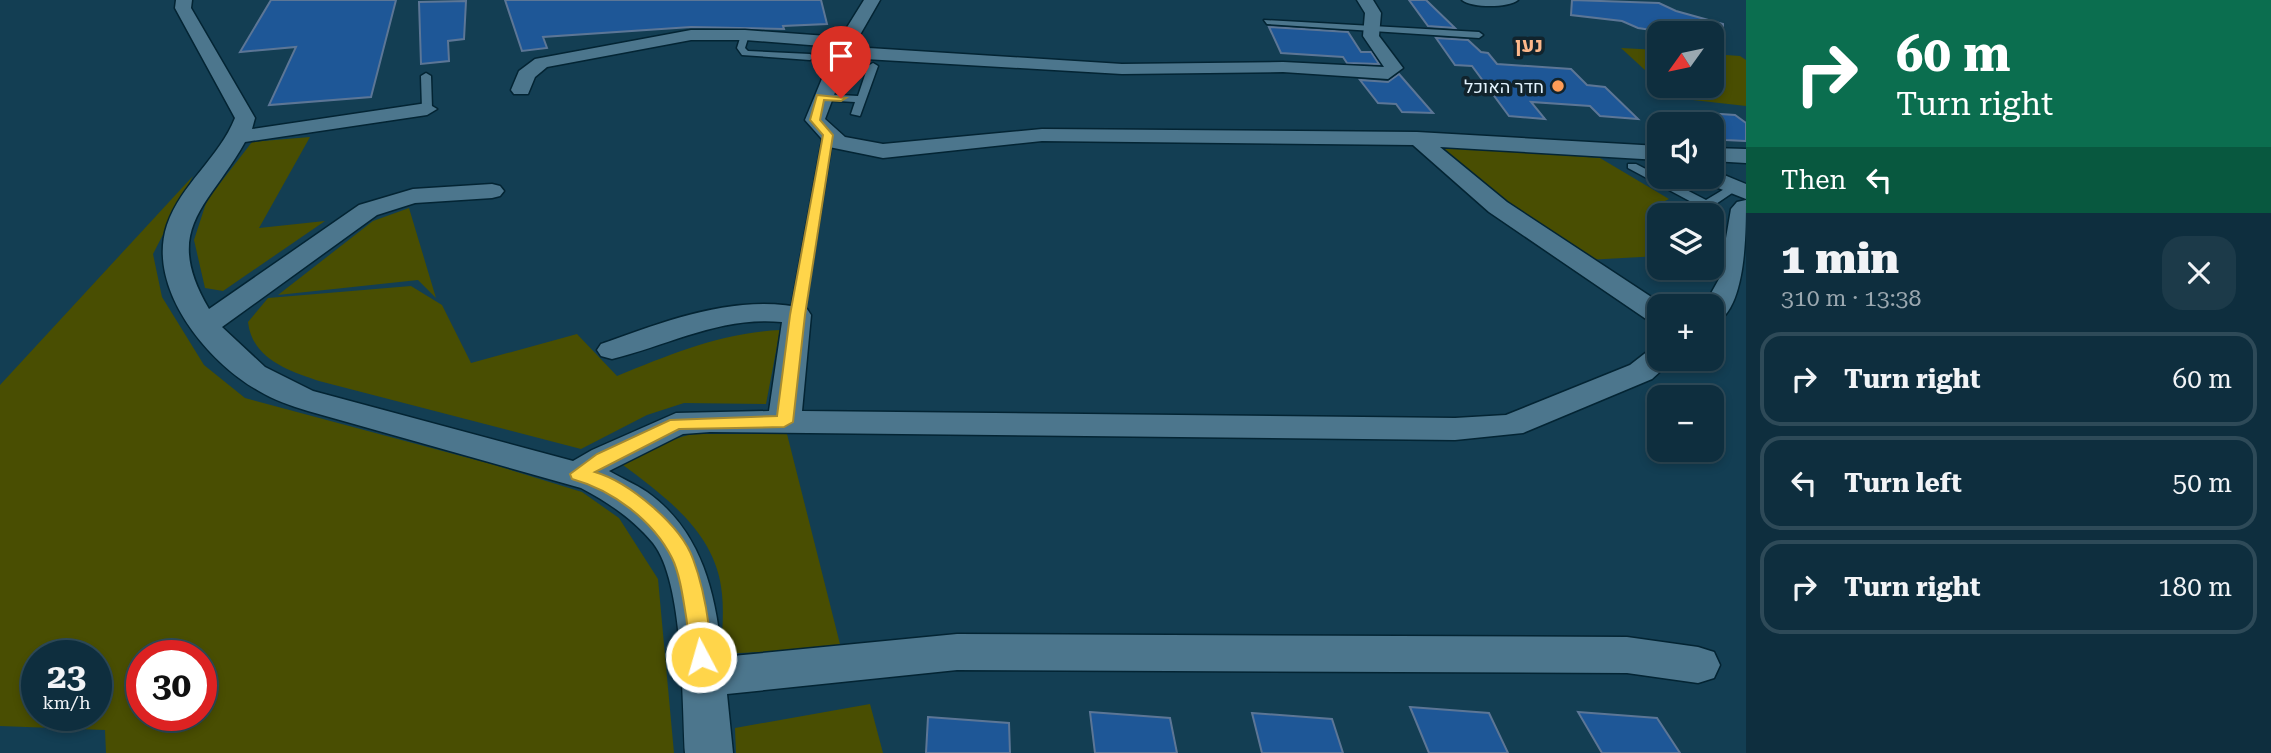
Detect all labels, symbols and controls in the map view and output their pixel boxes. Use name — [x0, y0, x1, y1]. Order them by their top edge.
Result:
north arrow — [1647, 21, 1724, 98]
map controls — [1647, 21, 1724, 462]
pin — [811, 26, 871, 98]
text: 60 m — [1896, 26, 2011, 83]
icon: right — [1781, 28, 1872, 119]
district label: נען — [1515, 33, 1543, 57]
icon: arrive — [822, 37, 860, 75]
place label: חדר האוכל — [1464, 76, 1544, 97]
marker: חדר האוכל — [1550, 78, 1566, 94]
text: Turn right — [1896, 85, 2053, 123]
button: sound — [1647, 112, 1724, 189]
icon: left — [1860, 161, 1898, 199]
text: Then — [1781, 165, 1846, 195]
button: layers — [1647, 203, 1724, 280]
text: 1 min — [1781, 234, 1899, 283]
button: close — [2162, 236, 2236, 310]
text: 310 m · 13:38 — [1781, 285, 1921, 312]
button: + — [1647, 294, 1724, 371]
icon: right — [1785, 360, 1823, 398]
text: Turn right — [1844, 364, 1980, 394]
text: 60 m — [2173, 364, 2232, 394]
button: − — [1647, 385, 1724, 462]
icon: left — [1785, 464, 1823, 502]
text: Turn left — [1844, 468, 1962, 498]
text: 50 m — [2173, 468, 2232, 498]
icon: right — [1785, 568, 1823, 606]
text: Turn right — [1844, 572, 1980, 602]
text: 180 m — [2158, 572, 2232, 602]
position arrow — [664, 620, 738, 694]
speed limit sign: 30 — [126, 640, 217, 731]
text: 23 — [47, 656, 86, 697]
text: km/h — [42, 692, 91, 713]

